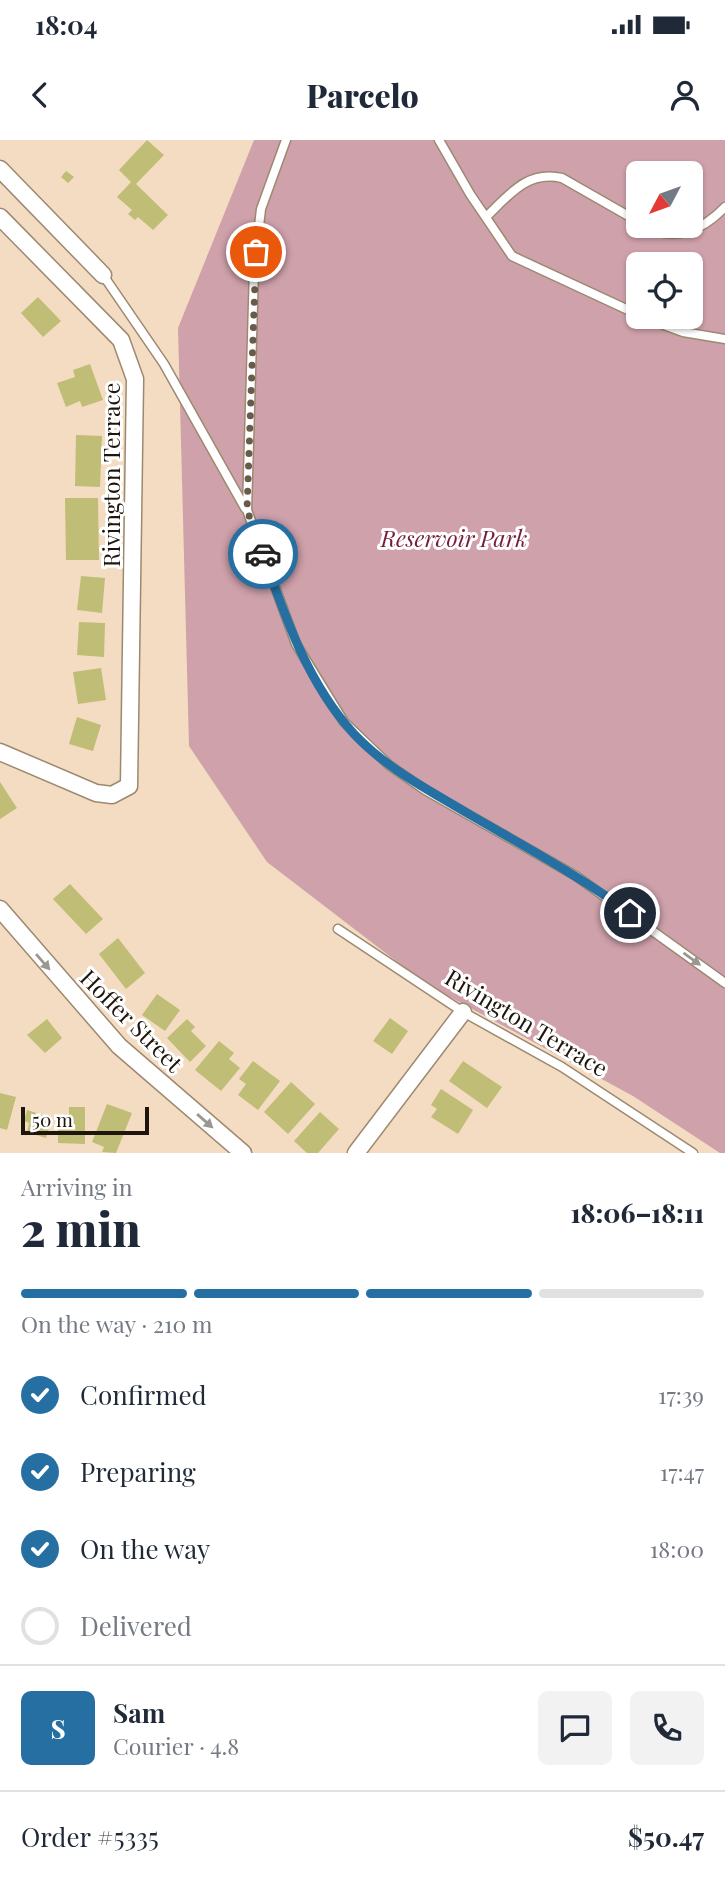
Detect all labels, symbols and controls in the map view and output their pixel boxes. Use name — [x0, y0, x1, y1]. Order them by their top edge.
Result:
text: 18:04 — [35, 7, 97, 42]
text: Parcelo — [306, 73, 419, 116]
icon: back — [21, 76, 59, 114]
icon: person — [666, 76, 704, 114]
north arrow — [626, 161, 704, 238]
map controls — [626, 161, 703, 329]
pin — [226, 222, 286, 282]
icon: bag — [237, 233, 275, 271]
button: locate — [626, 252, 703, 329]
street label: Rivington Terrace — [95, 383, 126, 567]
courier — [228, 519, 298, 589]
park label: Reservoir Park — [380, 522, 527, 553]
icon: car — [244, 535, 282, 573]
pin — [600, 883, 660, 943]
icon: home — [611, 894, 649, 932]
one-way arrow — [682, 951, 700, 966]
one-way arrow — [35, 953, 51, 971]
street label: Rivington Terrace — [440, 961, 614, 1083]
street label: Hoffer Street — [74, 962, 191, 1079]
scale bar — [21, 1104, 149, 1136]
text: 50 m — [32, 1106, 73, 1132]
one-way arrow — [196, 1113, 214, 1129]
text: Arriving in — [21, 1171, 133, 1202]
text: 18:06–18:11 — [571, 1195, 704, 1230]
text: 2 min — [21, 1197, 141, 1259]
text: On the way · 210 m — [21, 1308, 213, 1339]
icon: check — [21, 1376, 59, 1414]
text: Confirmed — [80, 1377, 207, 1412]
text: 17:39 — [658, 1379, 704, 1410]
icon: check — [21, 1453, 59, 1491]
text: Preparing — [80, 1454, 196, 1489]
text: 17:47 — [660, 1456, 704, 1487]
icon: check — [21, 1530, 59, 1568]
text: On the way — [80, 1531, 210, 1566]
text: 18:00 — [650, 1533, 704, 1564]
text: Delivered — [80, 1608, 192, 1643]
button: chat — [538, 1691, 612, 1765]
button: phone — [630, 1691, 704, 1765]
text: Sam — [113, 1695, 165, 1730]
text: S — [50, 1711, 66, 1746]
text: Courier · 4.8 — [113, 1730, 239, 1761]
text: Order #5335 — [21, 1819, 159, 1854]
text: $50.47 — [628, 1819, 704, 1854]

